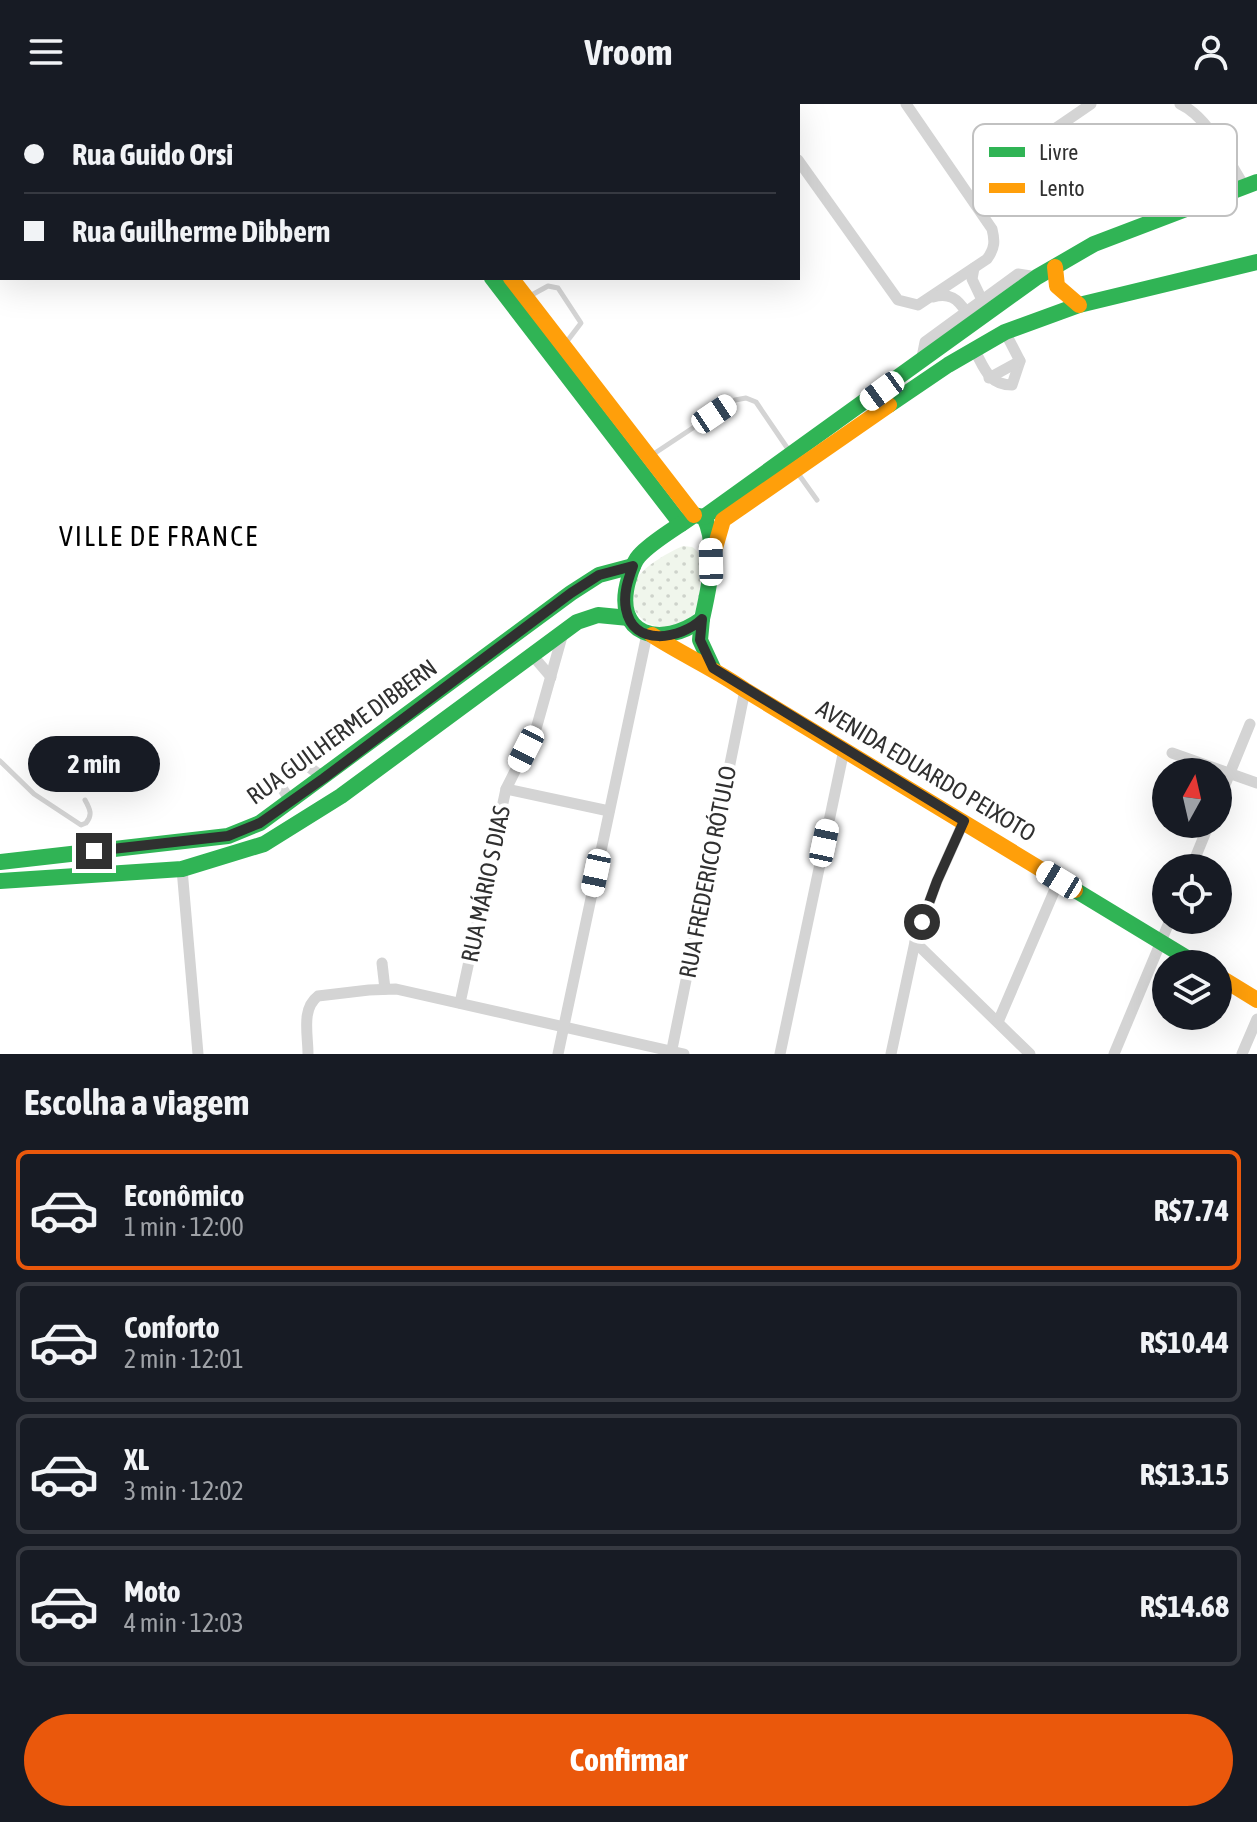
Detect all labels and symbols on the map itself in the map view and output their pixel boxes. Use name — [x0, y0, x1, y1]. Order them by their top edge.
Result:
legend — [973, 124, 1237, 216]
text: Livre — [1039, 139, 1078, 165]
text: Lento — [1039, 175, 1085, 201]
car — [856, 367, 908, 415]
car — [687, 391, 741, 437]
district label: VILLE DE FRANCE — [59, 520, 259, 552]
car — [699, 538, 723, 586]
street label: RUA GUILHERME DIBBERN — [242, 654, 442, 810]
street label: AVENIDA EDUARDO PEIXOTO — [812, 694, 1041, 847]
car — [504, 722, 548, 776]
callout: 2 min — [28, 735, 160, 791]
north arrow — [1152, 758, 1232, 838]
street label: RUA FREDERICO RÓTULO — [674, 764, 741, 980]
street label: RUA MÁRIO S DIAS — [456, 803, 515, 965]
car — [807, 817, 841, 869]
route end — [76, 833, 112, 869]
car — [579, 847, 613, 899]
car — [1032, 857, 1086, 903]
route start — [904, 904, 940, 940]

